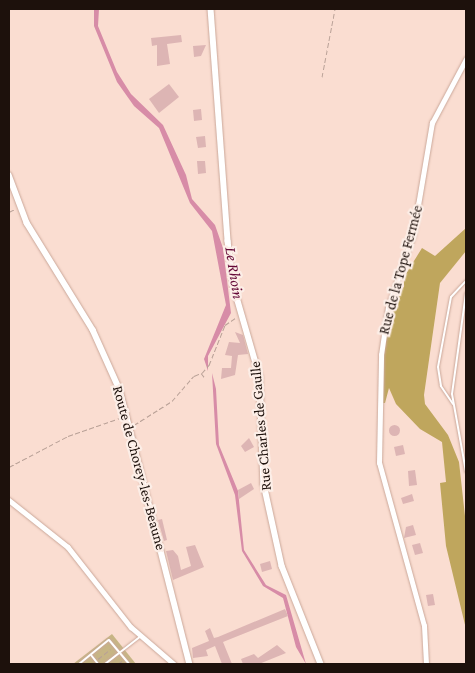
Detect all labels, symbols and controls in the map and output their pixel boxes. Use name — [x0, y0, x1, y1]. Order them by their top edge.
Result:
street label: Rue de la Tope Fermée — [375, 203, 427, 337]
water label: Le Rhoin — [220, 245, 248, 301]
street label: Rue Charles de Gaulle — [246, 360, 276, 492]
street label: Route de Chorey-les-Beaune — [108, 384, 170, 552]

